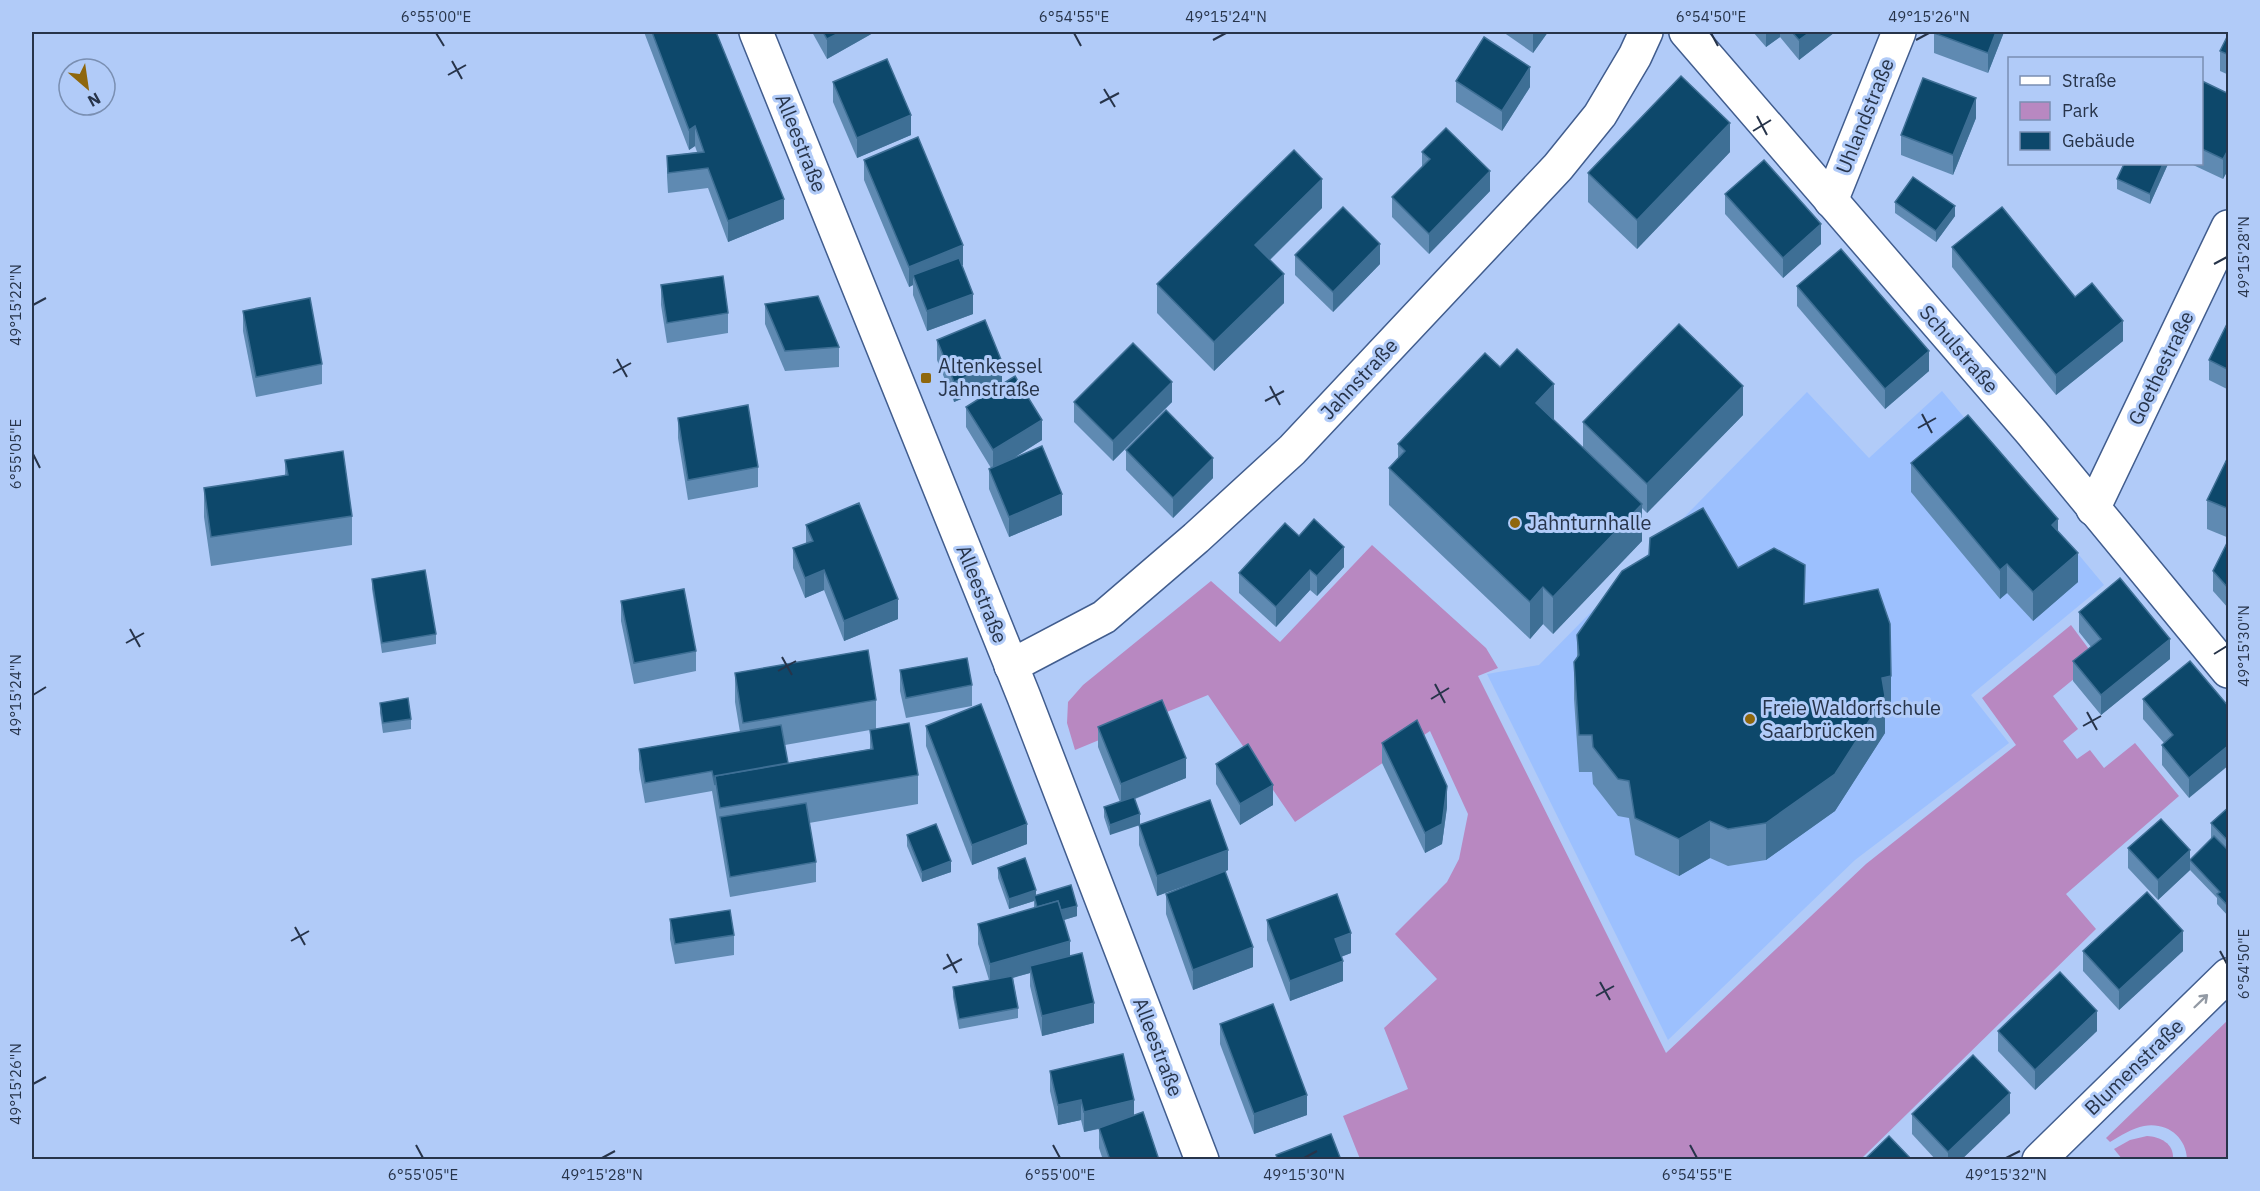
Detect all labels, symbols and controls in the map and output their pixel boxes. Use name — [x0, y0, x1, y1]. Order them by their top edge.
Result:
text: 6°55'00"E — [401, 7, 471, 26]
text: 6°54'55"E — [1039, 7, 1109, 26]
text: 49°15'24"N — [1185, 7, 1267, 26]
text: 6°54'50"E — [1676, 7, 1746, 26]
text: 49°15'26"N — [1888, 7, 1970, 26]
street label: Uhlandstraße — [1829, 54, 1900, 178]
north arrow — [57, 57, 117, 117]
legend — [2008, 57, 2203, 165]
text: Straße — [2062, 69, 2116, 92]
text: N — [84, 89, 104, 112]
street label: Alleestraße — [769, 90, 833, 196]
text: Park — [2062, 99, 2099, 122]
text: Gebäude — [2062, 129, 2135, 152]
text: 49°15'28"N — [2234, 216, 2253, 298]
text: 49°15'22"N — [6, 264, 25, 346]
street label: Schulstraße — [1914, 299, 2005, 398]
street label: Goethestraße — [2121, 306, 2200, 429]
street label: Jahnstraße — [1314, 332, 1403, 425]
place label: Altenkessel Jahnstraße — [938, 352, 1042, 402]
marker: Altenkessel Jahnstraße — [919, 371, 933, 385]
text: 6°55'05"E — [6, 419, 25, 489]
place label: Jahnturnhalle — [1527, 509, 1651, 536]
marker: Jahnturnhalle — [1508, 516, 1522, 530]
street label: Alleestraße — [950, 541, 1014, 647]
text: 49°15'30"N — [2234, 605, 2253, 687]
text: 49°15'24"N — [6, 654, 25, 736]
place label: Freie Waldorfschule Saarbrücken — [1762, 694, 1941, 744]
marker: Freie Waldorfschule Saarbrücken — [1743, 712, 1757, 726]
text: 6°54'50"E — [2234, 929, 2253, 999]
street label: Alleestraße — [1127, 993, 1190, 1100]
one-way arrow — [2194, 994, 2209, 1009]
street label: Blumenstraße — [2078, 1012, 2189, 1121]
text: 49°15'26"N — [6, 1043, 25, 1125]
text: 6°55'05"E — [388, 1165, 458, 1184]
text: 49°15'28"N — [561, 1165, 643, 1184]
text: 6°55'00"E — [1025, 1165, 1095, 1184]
text: 49°15'30"N — [1263, 1165, 1345, 1184]
text: 6°54'55"E — [1662, 1165, 1732, 1184]
text: 49°15'32"N — [1965, 1165, 2047, 1184]

